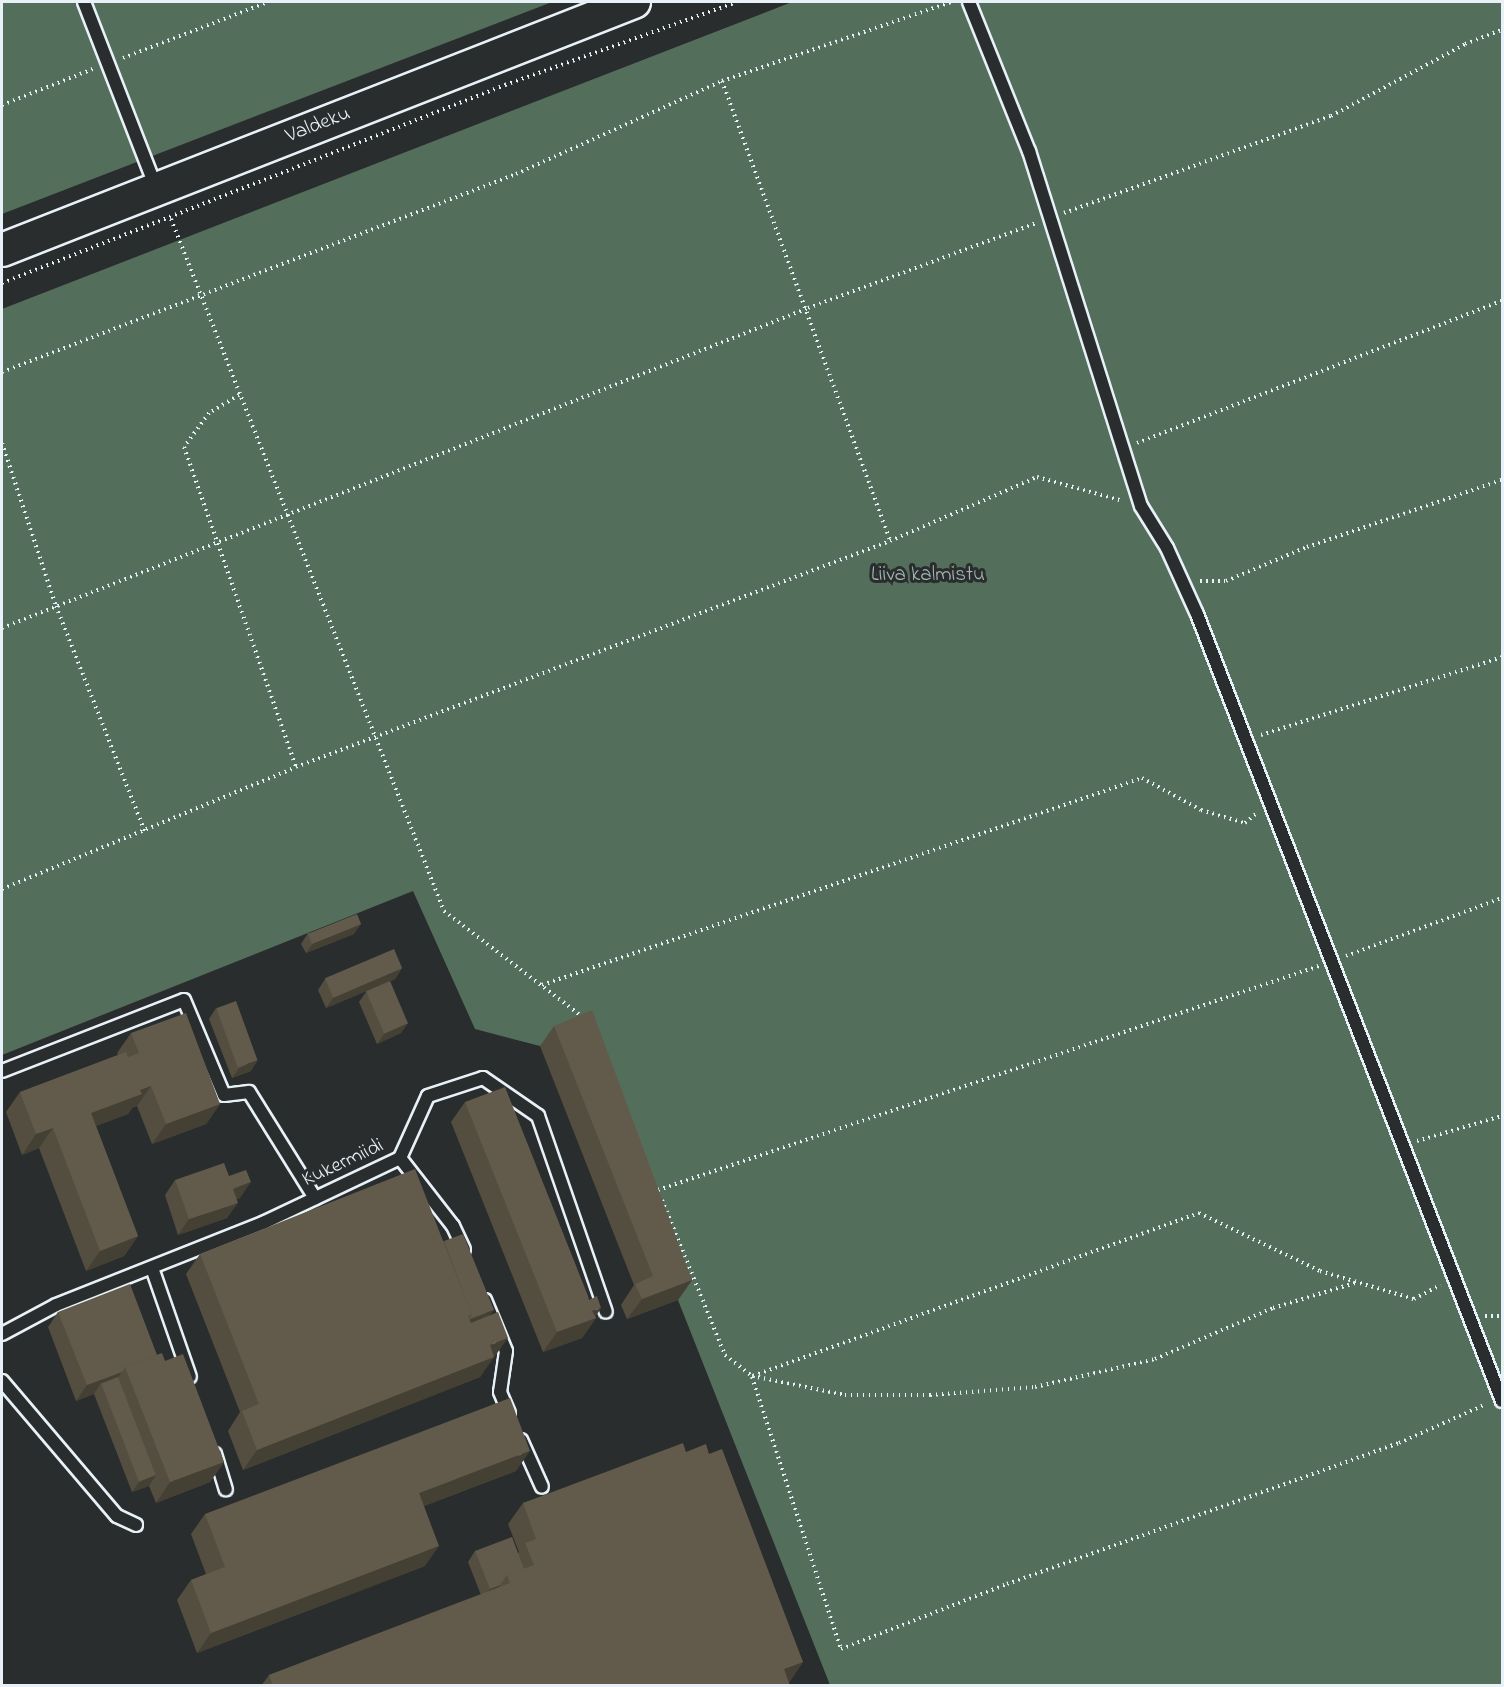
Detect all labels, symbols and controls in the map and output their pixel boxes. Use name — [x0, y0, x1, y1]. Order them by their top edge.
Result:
street label: Valdeku — [282, 101, 354, 149]
park label: Liiva kalmistu — [871, 562, 985, 588]
street label: Kukermiidi — [298, 1133, 388, 1193]

